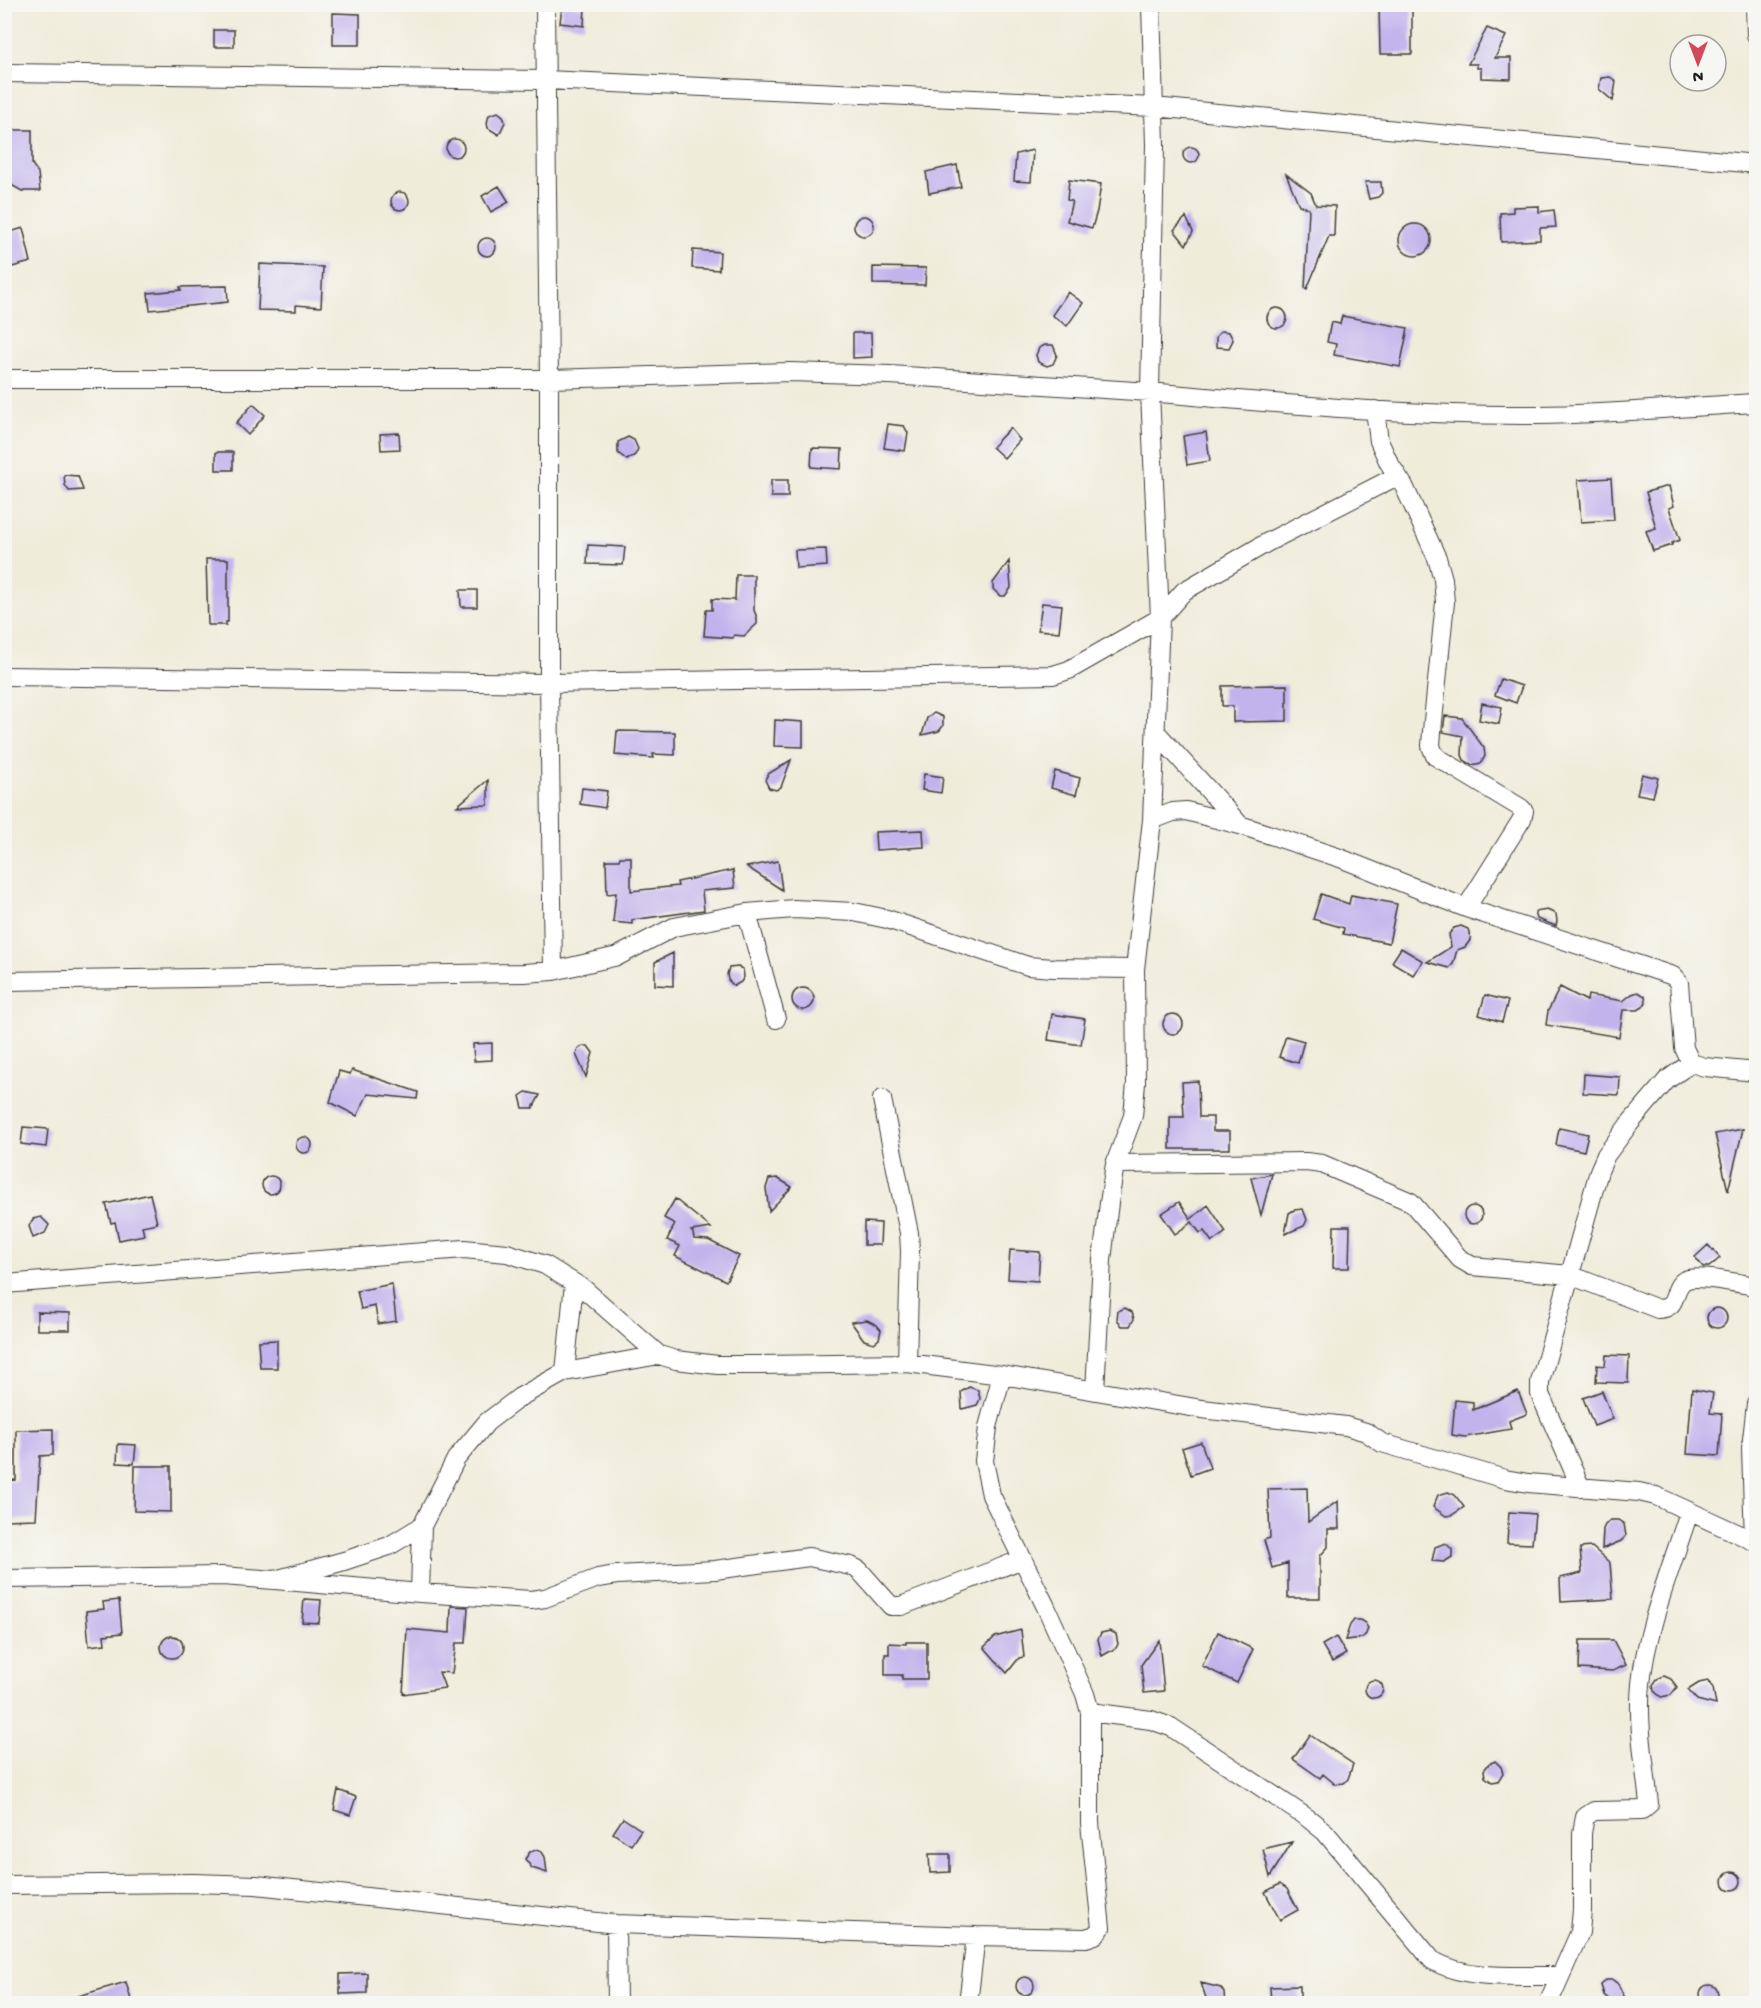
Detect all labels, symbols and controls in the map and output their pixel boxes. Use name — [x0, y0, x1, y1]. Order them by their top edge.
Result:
north arrow — [1668, 33, 1728, 93]
text: N — [1692, 65, 1703, 84]

